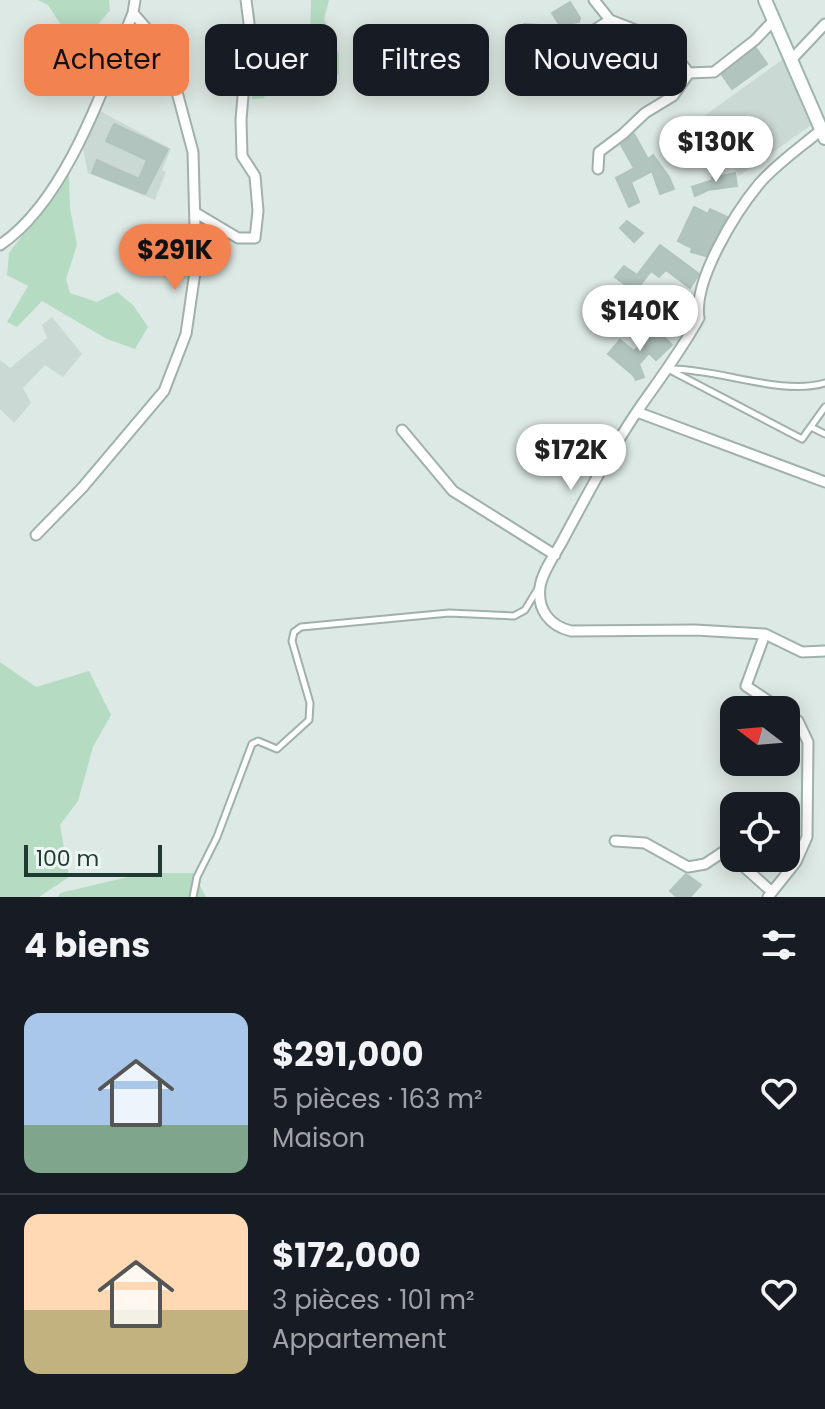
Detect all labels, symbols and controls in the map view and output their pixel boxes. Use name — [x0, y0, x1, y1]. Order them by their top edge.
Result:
chip: Acheter — [24, 24, 189, 96]
chip: Louer — [205, 24, 337, 96]
chip: Filtres — [353, 24, 489, 96]
chip: Nouveau — [505, 24, 687, 96]
pin: $130K — [660, 116, 772, 184]
text: $130K — [677, 124, 755, 160]
pin: $291K — [119, 224, 231, 292]
text: $291K — [137, 232, 213, 268]
pin: $140K — [584, 285, 696, 353]
text: $140K — [600, 293, 680, 329]
pin: $172K — [515, 424, 627, 492]
text: $172K — [534, 432, 608, 468]
north arrow — [720, 696, 800, 776]
map controls — [720, 696, 800, 872]
button: locate — [720, 792, 800, 872]
scale bar — [24, 841, 162, 877]
text: 100 m — [36, 843, 99, 874]
text: 4 biens — [24, 921, 150, 969]
icon: filters — [757, 923, 801, 967]
text: $291,000 — [272, 1030, 424, 1078]
icon: home — [88, 1045, 184, 1141]
icon: heart — [757, 1071, 801, 1115]
text: 5 pièces · 163 m² — [272, 1081, 483, 1117]
text: Maison — [272, 1120, 365, 1156]
text: $172,000 — [272, 1231, 421, 1279]
icon: home — [88, 1246, 184, 1342]
icon: heart — [757, 1272, 801, 1316]
text: 3 pièces · 101 m² — [272, 1282, 475, 1318]
text: Appartement — [272, 1321, 447, 1357]

